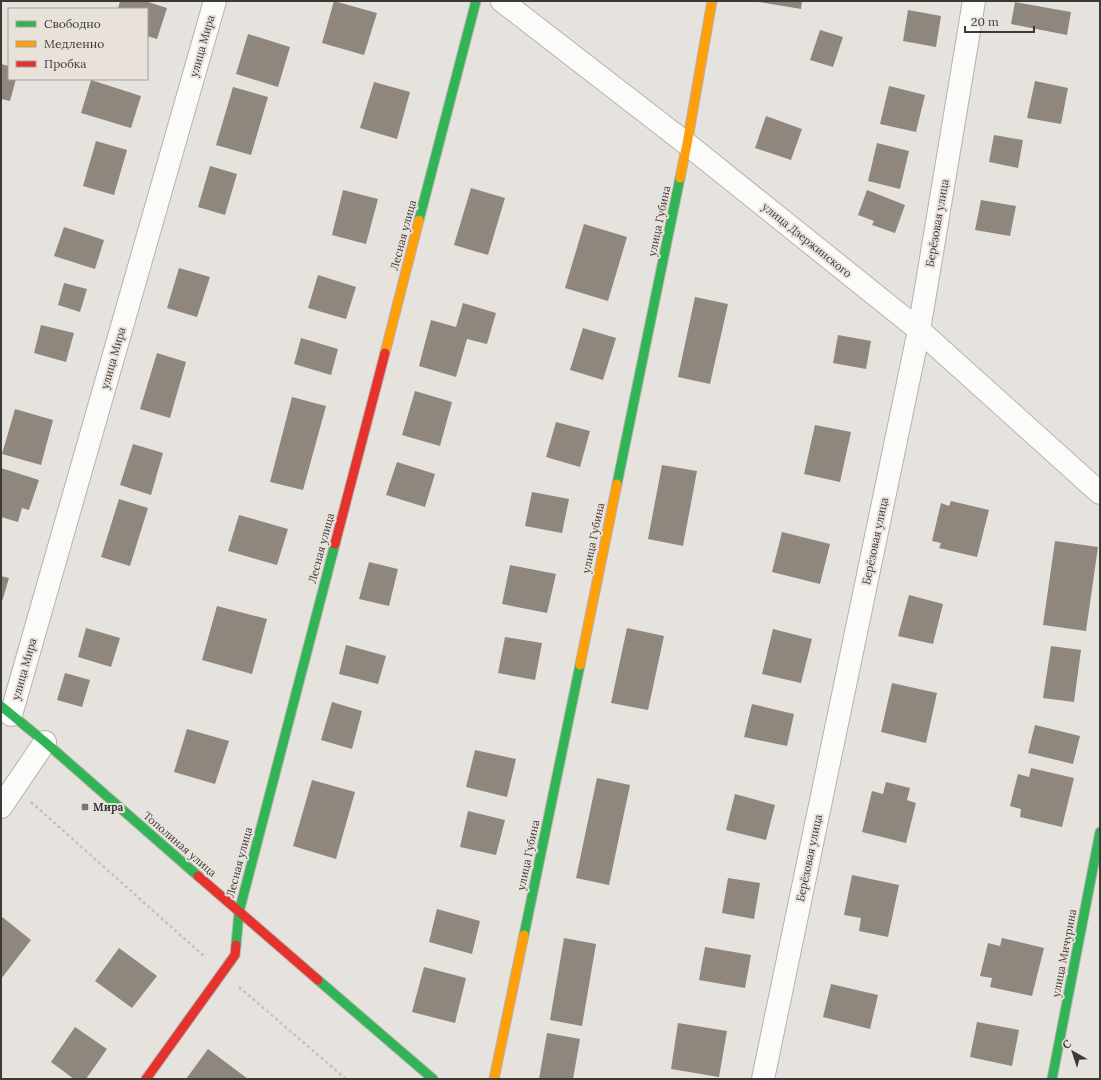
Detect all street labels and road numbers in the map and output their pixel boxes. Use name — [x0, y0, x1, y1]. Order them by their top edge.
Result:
street label: улица Мира — [186, 13, 218, 79]
street label: Берёзовая улица — [922, 178, 952, 268]
street label: улица Губина — [645, 184, 673, 258]
street label: Лесная улица — [387, 198, 419, 272]
street label: улица Дзержинского — [759, 200, 855, 280]
street label: улица Мира — [97, 325, 129, 391]
street label: Берёзовая улица — [859, 496, 891, 586]
street label: улица Губина — [579, 501, 607, 575]
street label: Лесная улица — [305, 511, 337, 585]
street label: улица Мира — [8, 636, 40, 702]
street label: Тополиная улица — [140, 808, 220, 880]
street label: Берёзовая улица — [793, 813, 825, 903]
street label: улица Губина — [514, 818, 542, 892]
street label: Лесная улица — [223, 825, 255, 899]
street label: улица Мичурина — [1049, 907, 1079, 998]

